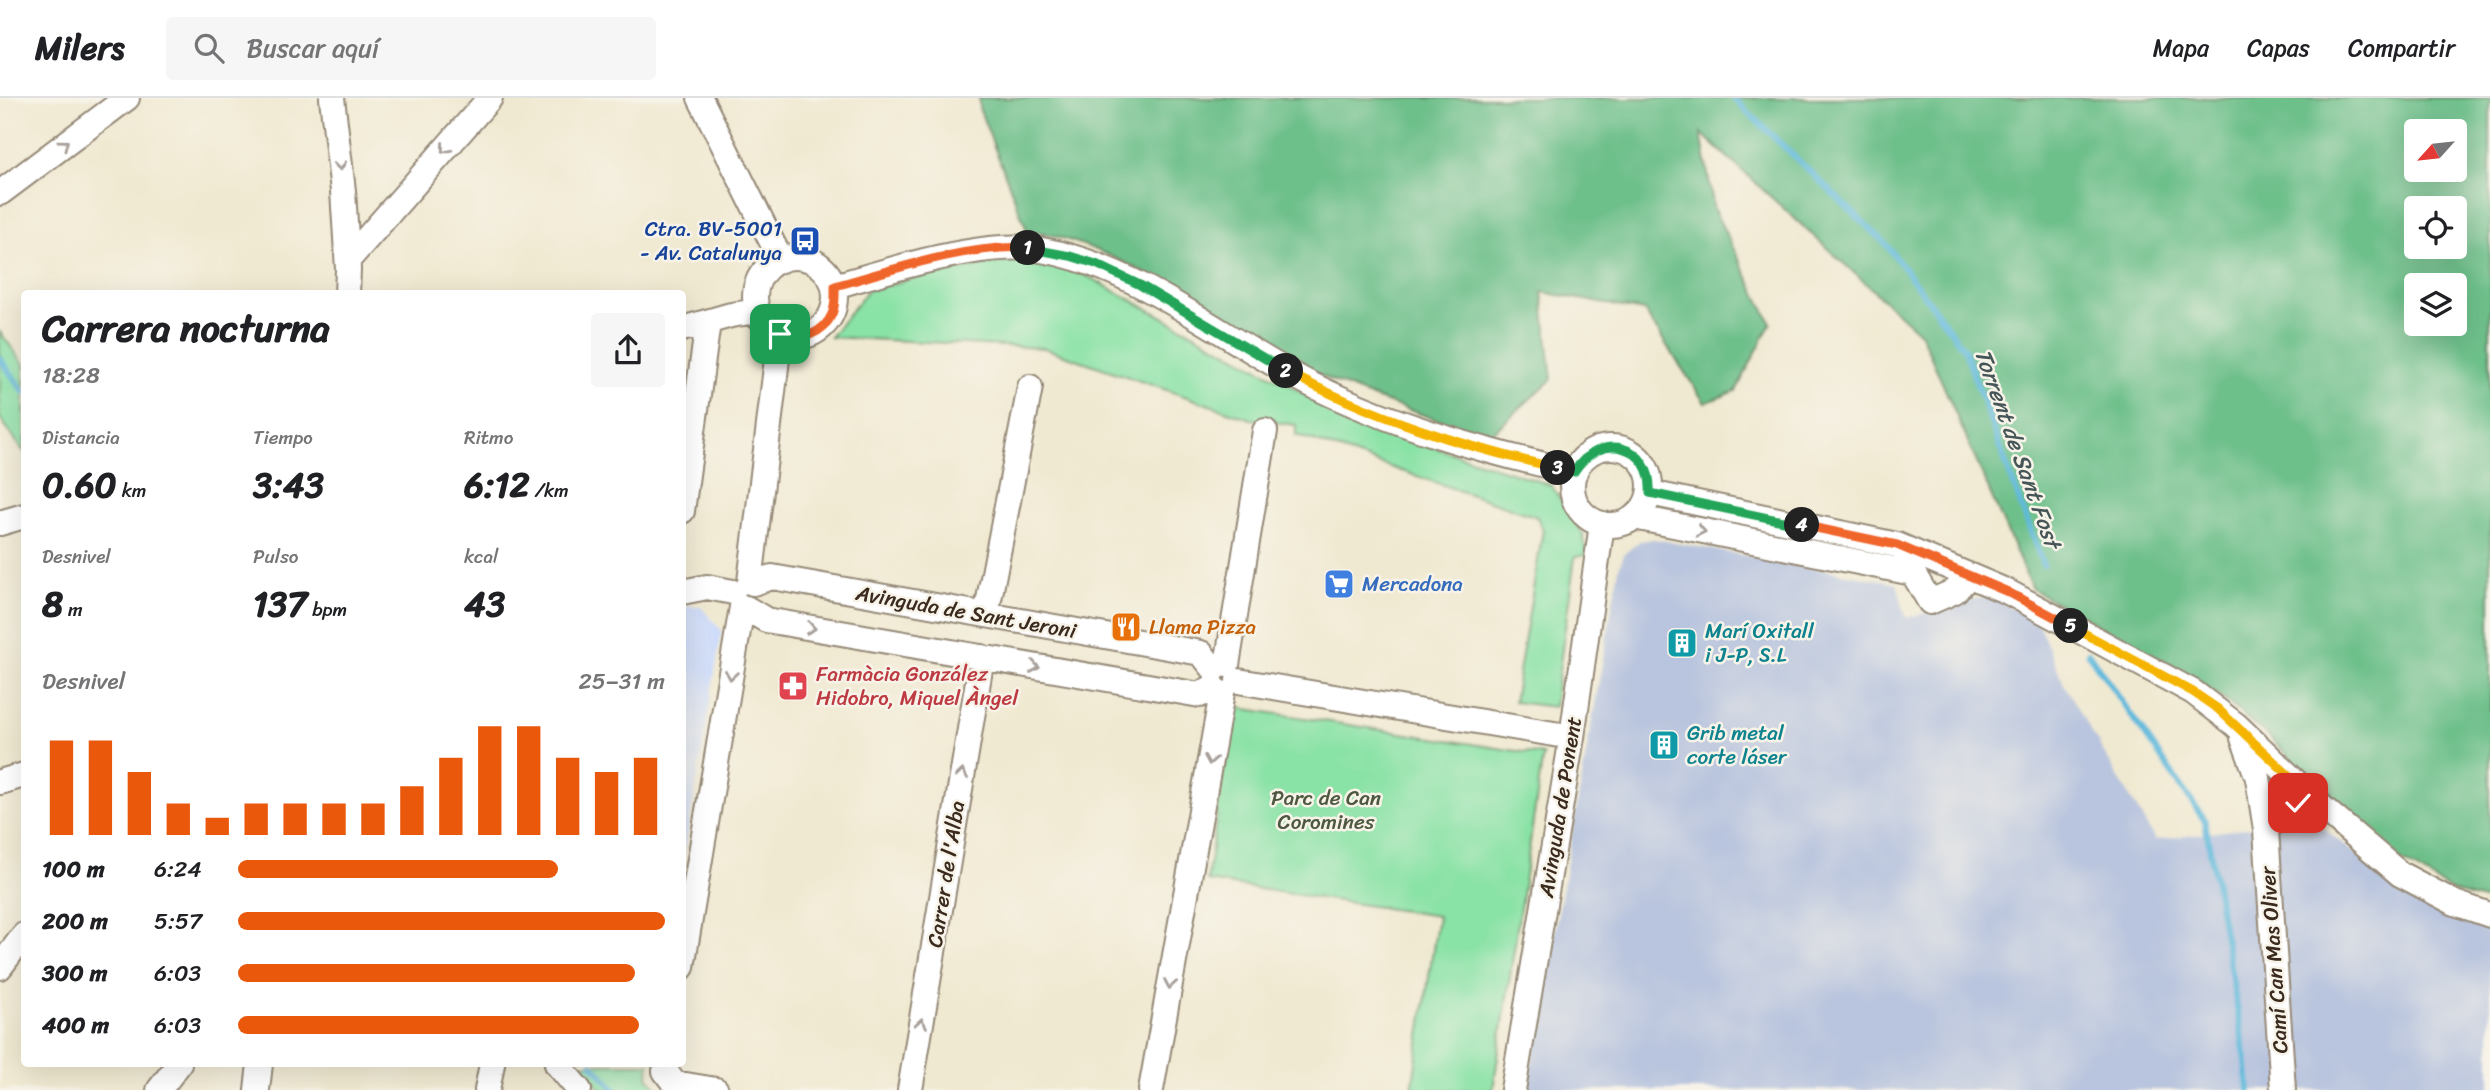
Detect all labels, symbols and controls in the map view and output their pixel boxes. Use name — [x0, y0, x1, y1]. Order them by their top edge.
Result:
search box — [166, 17, 656, 80]
text: Milers — [35, 19, 124, 77]
text: Buscar aquí — [246, 25, 379, 71]
text: Mapa — [2153, 27, 2209, 69]
text: Capas — [2247, 27, 2310, 69]
text: Compartir — [2348, 27, 2455, 69]
icon: search — [190, 29, 228, 67]
north arrow — [2404, 119, 2468, 182]
map controls — [2404, 119, 2467, 336]
one-way arrow — [57, 140, 69, 153]
one-way arrow — [441, 141, 453, 154]
one-way arrow — [333, 160, 348, 171]
button: locate — [2404, 196, 2467, 259]
place label: Ctra. BV-5001 - Av. Catalunya — [640, 210, 782, 272]
bus stop icon: Ctra. BV-5001 - Av. Catalunya — [788, 224, 822, 258]
pin: 1 — [1010, 230, 1046, 266]
text: 1 — [1023, 231, 1032, 264]
button: layers — [2404, 273, 2467, 336]
text: Carrera nocturna — [42, 295, 330, 362]
pin — [750, 304, 810, 364]
button: share — [591, 313, 665, 387]
icon: arrive — [761, 315, 799, 353]
water label: Torrent de Sant Fost — [1962, 343, 2074, 557]
pin: 2 — [1268, 354, 1304, 388]
text: 2 — [1280, 354, 1291, 387]
text: 18:28 — [42, 355, 100, 396]
text: Distancia — [42, 421, 120, 454]
text: Tiempo — [253, 421, 313, 454]
text: Ritmo — [464, 421, 513, 454]
pin: 3 — [1540, 450, 1576, 486]
text: 3 — [1552, 451, 1563, 484]
text: 0.60 — [42, 454, 117, 516]
text: 3:43 — [253, 454, 324, 516]
text: 6:12 — [464, 454, 530, 516]
text: km — [117, 474, 146, 507]
text: /km — [530, 474, 569, 507]
pin: 4 — [1784, 508, 1820, 542]
text: 4 — [1796, 508, 1807, 541]
one-way arrow — [1695, 522, 1707, 537]
text: Desnivel — [42, 540, 111, 573]
text: Pulso — [253, 540, 299, 573]
text: kcal — [464, 540, 499, 573]
place label: Mercadona — [1362, 565, 1463, 603]
supermarket icon: Mercadona — [1322, 567, 1356, 601]
text: 8 — [42, 573, 63, 635]
text: 137 — [253, 573, 307, 635]
text: 43 — [464, 573, 505, 635]
street label: Avinguda de Sant Jeroni — [852, 574, 1080, 650]
text: m — [63, 593, 83, 626]
text: bpm — [307, 593, 347, 626]
place label: Llama Pizza — [1149, 608, 1256, 646]
pin: 5 — [2054, 608, 2088, 644]
text: 5 — [2065, 609, 2076, 642]
restaurant icon: Llama Pizza — [1109, 610, 1143, 644]
place label: Marí Oxitall i J-P, S.L — [1705, 612, 1815, 674]
one-way arrow — [805, 619, 817, 634]
building icon: Marí Oxitall i J-P, S.L — [1665, 626, 1699, 660]
place label: Farmàcia González Hidobro, Miquel Àngel — [816, 655, 1019, 717]
one-way arrow — [1029, 658, 1041, 673]
text: Desnivel — [42, 661, 125, 702]
text: 25–31 m — [578, 661, 665, 702]
one-way arrow — [724, 669, 739, 681]
pharmacy icon: Farmàcia González Hidobro, Miquel Àngel — [776, 669, 810, 703]
street label: Avinguda de Ponent — [1527, 714, 1593, 901]
place label: Grib metal corte láser — [1687, 714, 1788, 776]
building icon: Grib metal corte láser — [1647, 728, 1681, 762]
one-way arrow — [1204, 754, 1219, 766]
one-way arrow — [954, 768, 969, 780]
pin — [2268, 773, 2328, 833]
park label: Parc de Can Coromines — [1271, 779, 1381, 841]
icon: check — [2279, 784, 2317, 822]
street label: Carrer de l'Alba — [916, 797, 976, 950]
text: 100 m — [42, 849, 105, 890]
text: 6:24 — [154, 849, 202, 890]
street label: Camí Can Mas Oliver — [2248, 864, 2299, 1055]
text: 200 m — [42, 901, 108, 942]
text: 5:57 — [154, 901, 202, 942]
text: 300 m — [42, 953, 107, 994]
text: 6:03 — [154, 953, 201, 994]
one-way arrow — [1163, 978, 1178, 990]
text: 400 m — [42, 1005, 109, 1046]
text: 6:03 — [154, 1005, 201, 1046]
one-way arrow — [913, 1017, 928, 1029]

